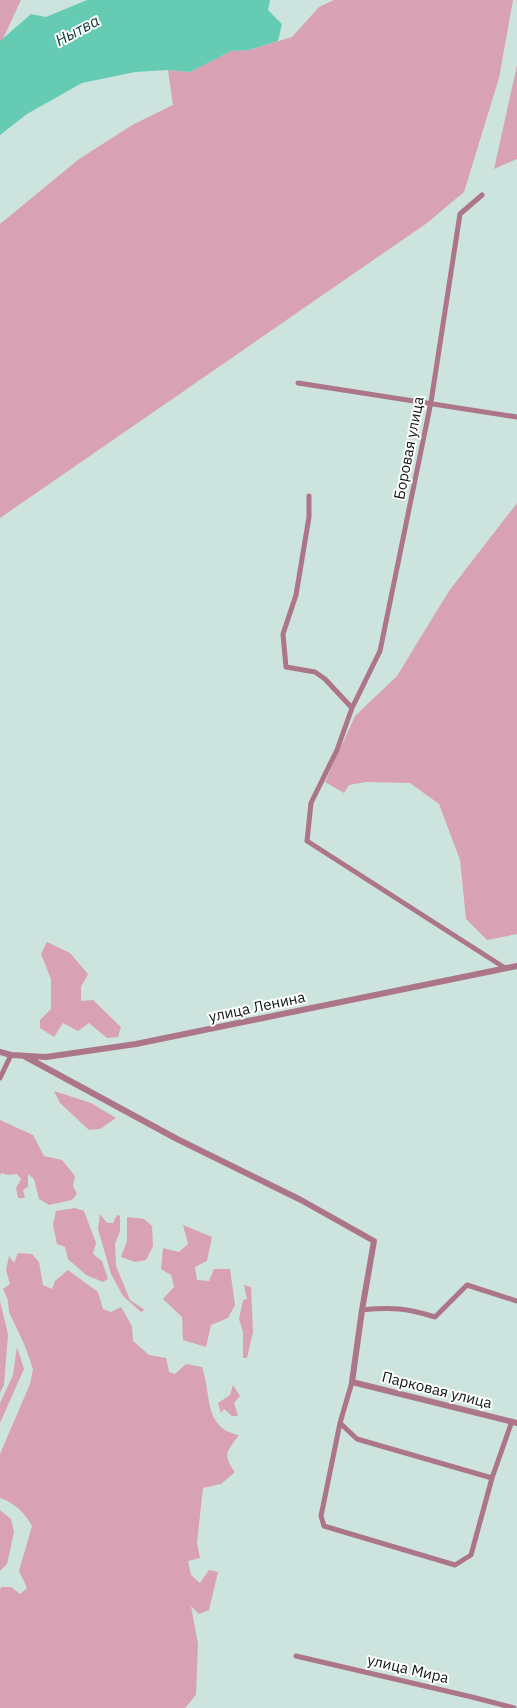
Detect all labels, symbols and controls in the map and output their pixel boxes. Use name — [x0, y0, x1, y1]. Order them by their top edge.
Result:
water label: Нытва — [51, 10, 103, 50]
street label: Боровая улица — [389, 395, 428, 501]
street label: улица Ленина — [207, 987, 307, 1026]
street label: Парковая улица — [380, 1367, 494, 1412]
street label: улица Мира — [366, 1650, 451, 1687]

